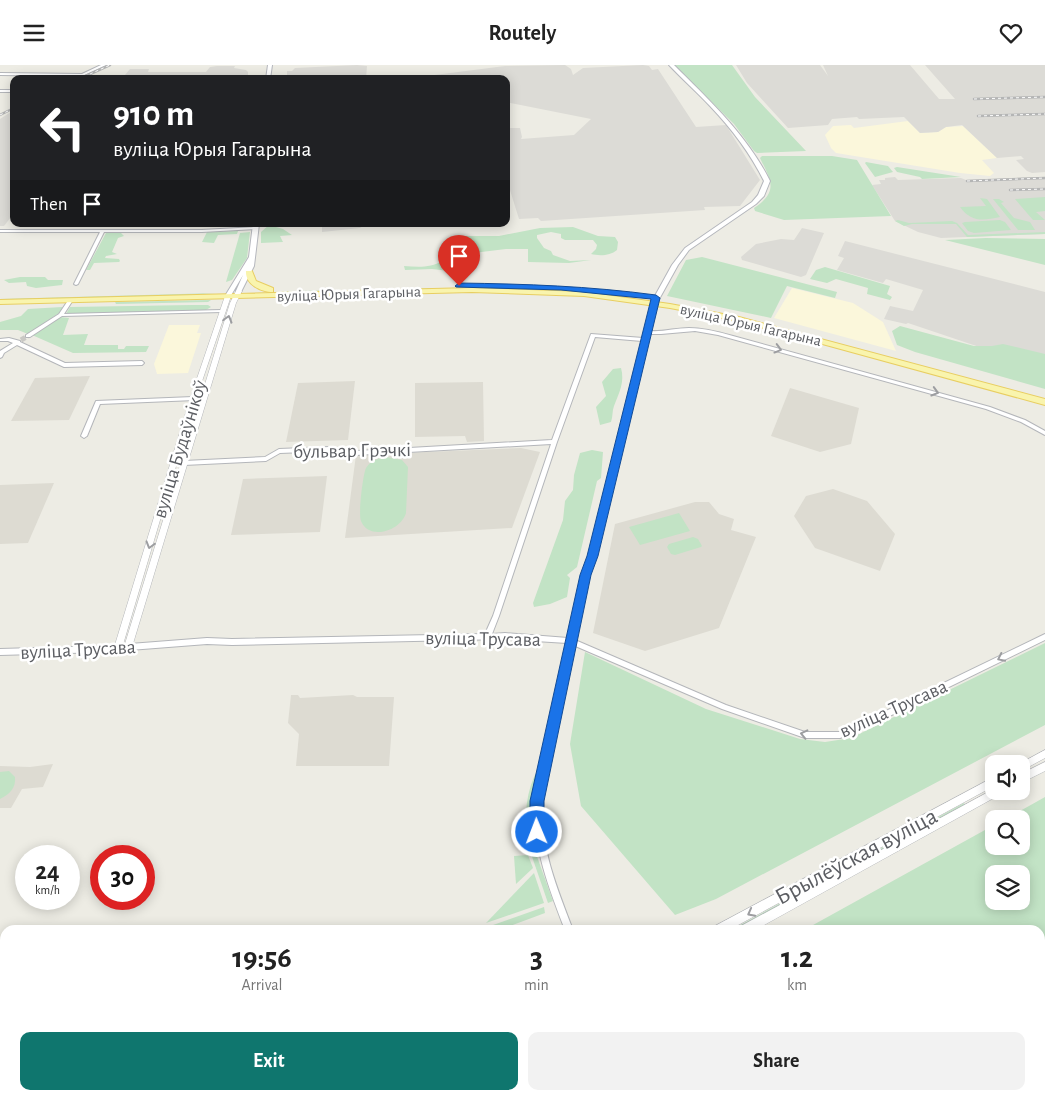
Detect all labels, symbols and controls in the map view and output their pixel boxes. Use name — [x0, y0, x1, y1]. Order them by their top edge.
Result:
icon: menu — [20, 19, 48, 47]
icon: heart — [997, 19, 1025, 47]
text: Routely — [489, 22, 556, 44]
icon: left — [30, 95, 95, 160]
text: 910 m — [113, 97, 194, 132]
text: вуліца Юрыя Гагарына — [113, 138, 312, 160]
icon: arrive — [78, 190, 106, 218]
text: Then — [30, 195, 68, 214]
pin — [438, 235, 480, 286]
icon: arrive — [445, 242, 473, 270]
street label: вуліца Юрыя Гагарына — [277, 283, 422, 306]
street label: вуліца Юрыя Гагарына — [678, 301, 823, 350]
one-way arrow — [223, 315, 233, 323]
one-way arrow — [774, 343, 783, 354]
street label: вуліца Будаўнікоў — [149, 377, 211, 521]
one-way arrow — [931, 386, 939, 397]
street label: бульвар Грэчкі — [293, 440, 411, 462]
one-way arrow — [145, 540, 155, 549]
street label: вуліца Трусава — [425, 628, 541, 650]
street label: вуліца Трусава — [20, 637, 136, 663]
one-way arrow — [997, 652, 1006, 662]
street label: вуліца Трусава — [836, 676, 950, 742]
one-way arrow — [799, 729, 808, 740]
map controls — [985, 755, 1030, 910]
button: sound — [985, 755, 1030, 800]
street label: Брылёўская вуліца — [771, 804, 942, 910]
position arrow — [510, 805, 562, 857]
button: search — [985, 810, 1030, 855]
speed limit sign: 30 — [90, 845, 155, 910]
text: 24 — [35, 859, 60, 884]
button: layers — [985, 865, 1030, 910]
text: km/h — [35, 884, 60, 896]
one-way arrow — [747, 907, 756, 917]
text: 19:56 — [232, 943, 292, 973]
text: 3 — [530, 943, 543, 973]
text: 1.2 — [781, 943, 813, 973]
text: Arrival — [241, 977, 283, 993]
text: min — [524, 977, 549, 993]
text: km — [787, 977, 807, 993]
button: Exit — [20, 1032, 518, 1090]
button: Share — [528, 1032, 1025, 1090]

